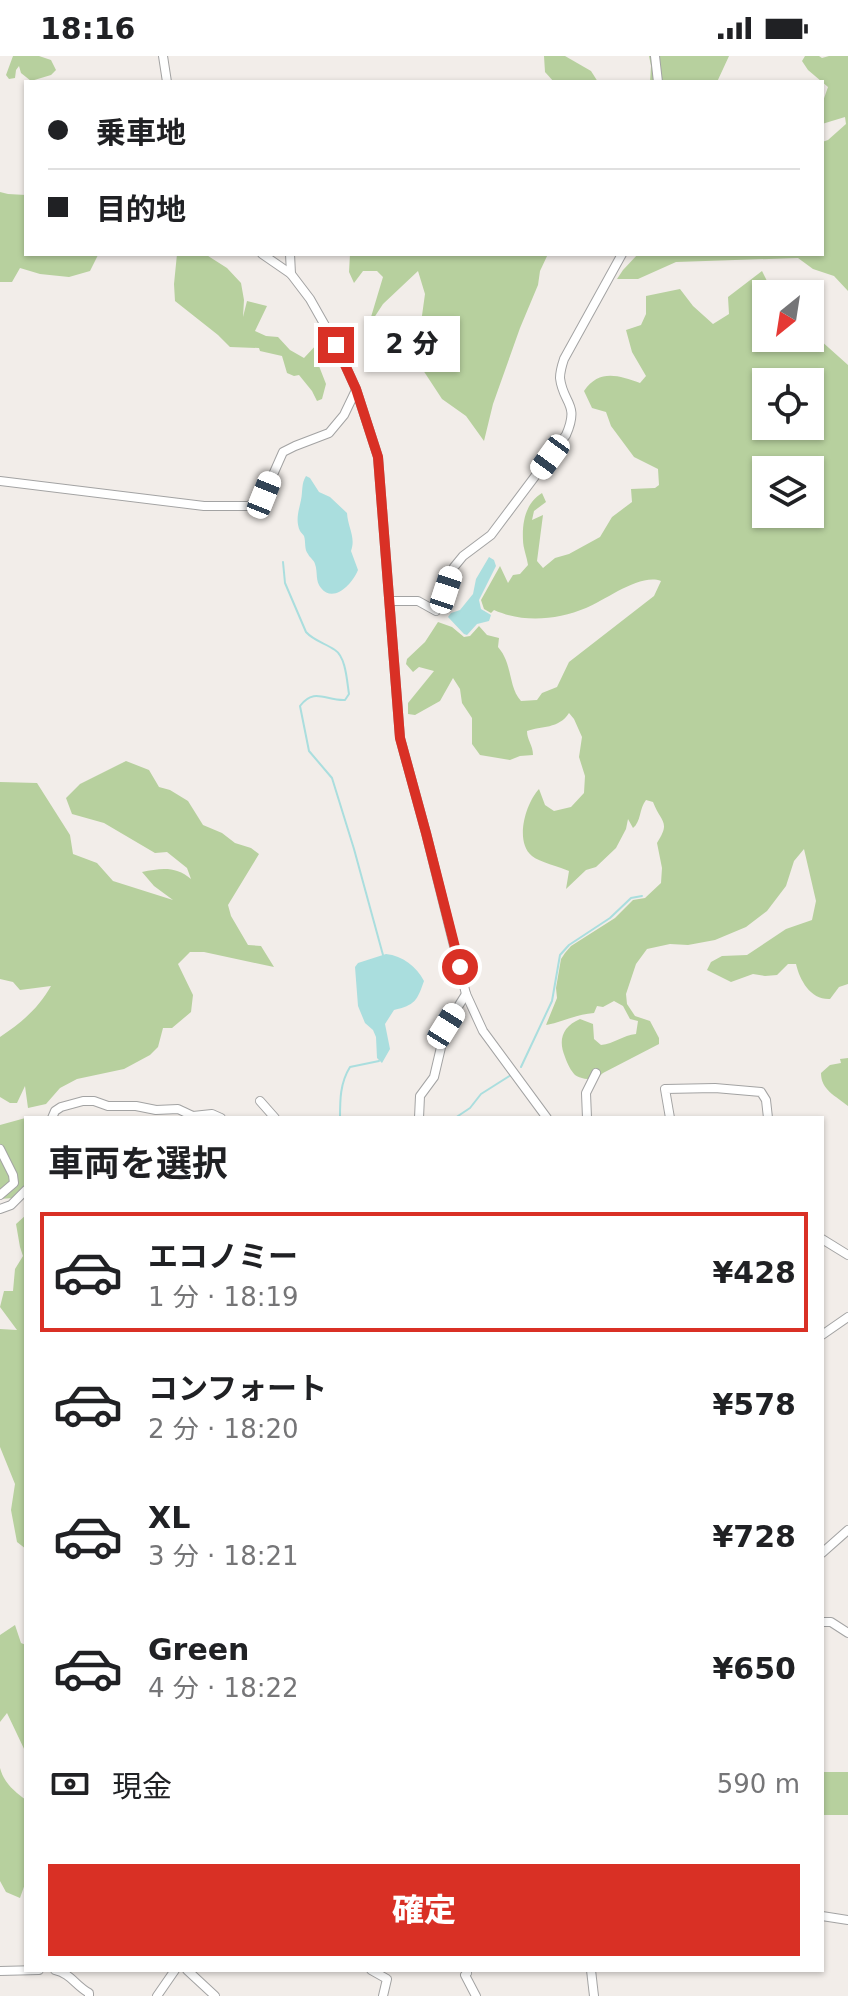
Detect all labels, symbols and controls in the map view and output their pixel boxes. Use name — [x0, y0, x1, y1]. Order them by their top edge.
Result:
text: 18:16 — [40, 11, 136, 46]
text: 乗車地 — [96, 115, 186, 150]
text: 目的地 — [96, 192, 186, 227]
north arrow — [752, 280, 824, 352]
map controls — [752, 280, 824, 528]
callout: 2 分 — [364, 317, 460, 373]
route end — [318, 327, 354, 363]
text: 2 分 — [385, 329, 439, 359]
button: locate — [752, 368, 824, 440]
car — [526, 431, 574, 483]
button: layers — [752, 456, 824, 528]
car — [244, 468, 284, 522]
car — [427, 563, 465, 617]
route start — [442, 949, 478, 985]
car — [423, 999, 469, 1053]
text: 車両を選択 — [48, 1143, 228, 1184]
icon: car — [52, 1236, 124, 1308]
text: エコノミー — [148, 1239, 298, 1274]
text: ¥428 — [713, 1255, 796, 1290]
text: 1 分 · 18:19 — [148, 1282, 299, 1312]
icon: car — [52, 1368, 124, 1440]
text: コンフォート — [148, 1371, 327, 1406]
text: ¥578 — [713, 1387, 796, 1422]
text: 2 分 · 18:20 — [148, 1414, 299, 1444]
icon: car — [52, 1500, 124, 1572]
text: XL — [148, 1500, 190, 1535]
text: ¥728 — [713, 1519, 796, 1554]
text: 3 分 · 18:21 — [148, 1541, 299, 1571]
icon: car — [52, 1632, 124, 1704]
text: Green — [148, 1632, 249, 1667]
text: ¥650 — [713, 1651, 796, 1686]
text: 4 分 · 18:22 — [148, 1673, 299, 1703]
icon: cash — [48, 1762, 92, 1806]
text: 現金 — [112, 1769, 172, 1804]
text: 590 m — [717, 1769, 800, 1799]
button: 確定 — [48, 1864, 800, 1956]

